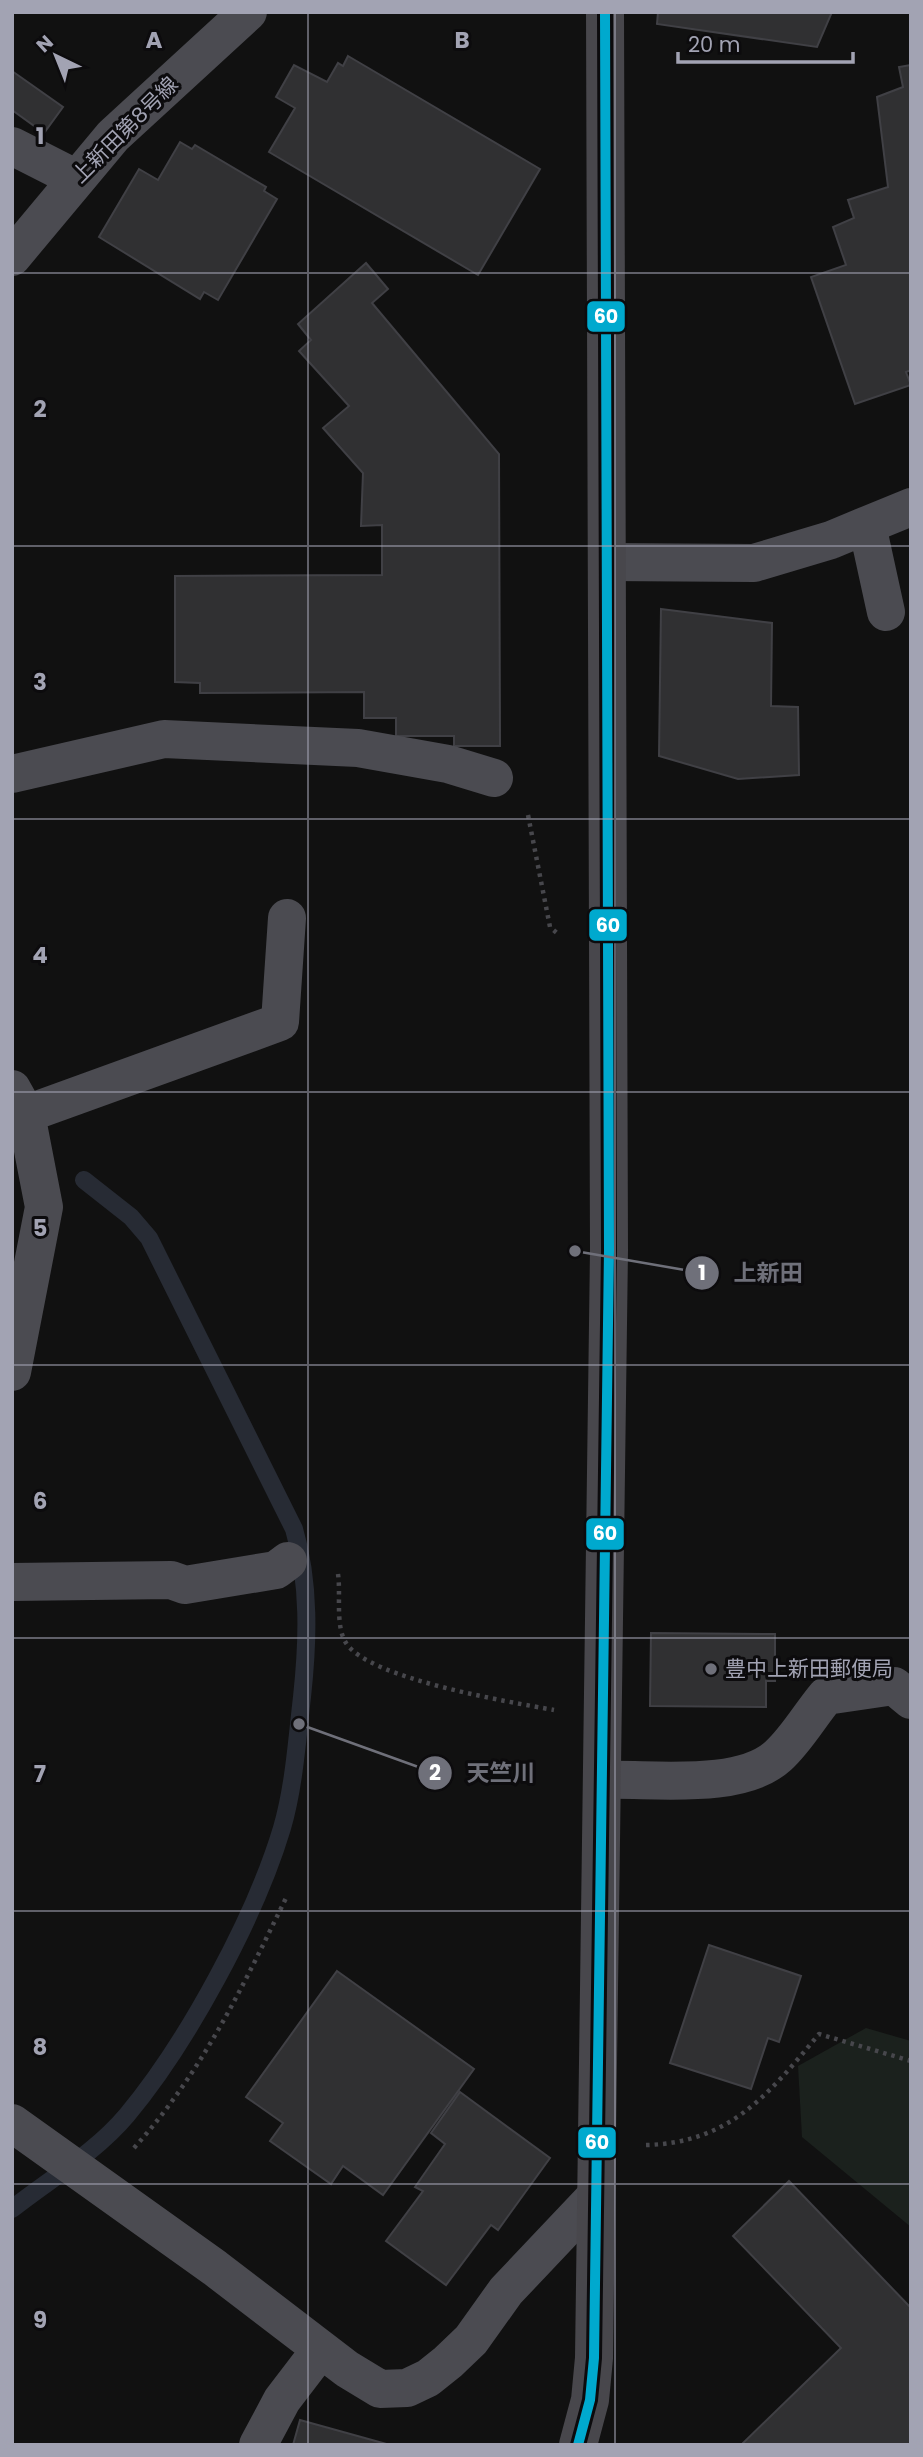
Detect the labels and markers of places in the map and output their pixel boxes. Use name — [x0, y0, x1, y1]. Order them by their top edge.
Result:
callout: 上新田 — [685, 1251, 817, 1295]
place label: 豊中上新田郵便局 — [725, 1654, 893, 1683]
marker: 豊中上新田郵便局 — [703, 1661, 719, 1677]
callout: 天竺川 — [418, 1751, 550, 1795]

